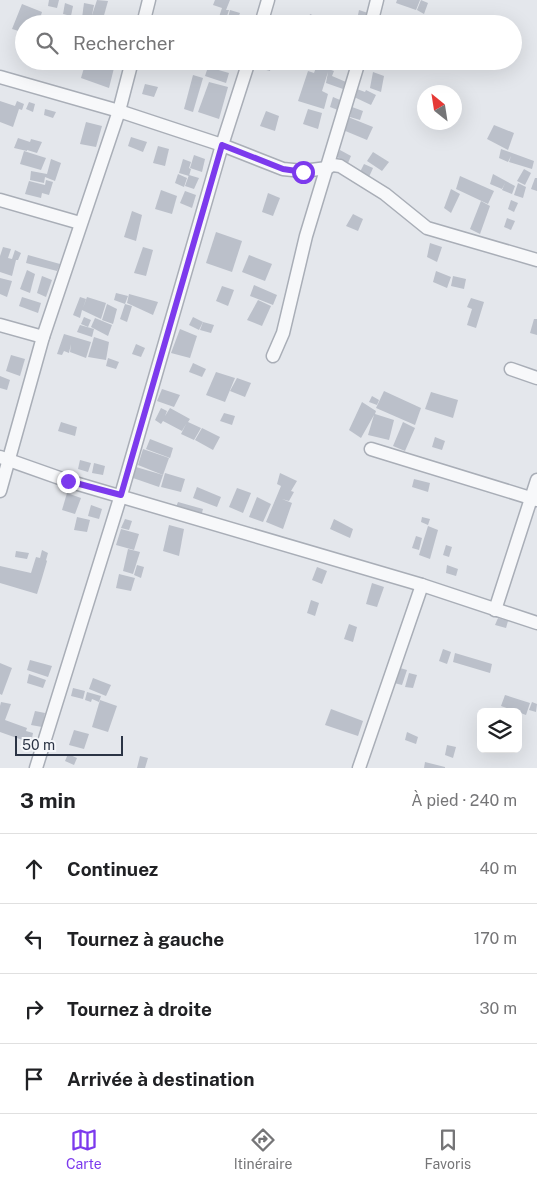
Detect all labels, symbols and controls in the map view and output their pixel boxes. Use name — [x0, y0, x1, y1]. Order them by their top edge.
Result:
search box — [15, 15, 522, 70]
icon: search — [33, 29, 61, 57]
text: Rechercher — [73, 32, 175, 54]
north arrow — [417, 85, 462, 130]
route start — [292, 161, 315, 184]
route end — [57, 470, 80, 493]
map controls — [477, 708, 522, 753]
button: layers — [477, 708, 522, 753]
scale bar — [15, 733, 122, 756]
text: 50 m — [22, 737, 55, 753]
text: 3 min — [20, 788, 76, 813]
text: À pied · 240 m — [411, 791, 517, 810]
icon: ahead — [20, 855, 48, 883]
text: Continuez — [67, 858, 158, 880]
text: 40 m — [479, 859, 517, 878]
icon: left — [20, 925, 48, 953]
text: Tournez à gauche — [67, 928, 224, 950]
text: 170 m — [474, 929, 517, 948]
icon: right — [20, 995, 48, 1023]
text: Tournez à droite — [67, 998, 212, 1020]
text: 30 m — [480, 999, 517, 1018]
icon: arrive — [20, 1065, 48, 1093]
text: Arrivée à destination — [67, 1068, 255, 1090]
tab: Carte — [66, 1126, 102, 1172]
tab: Itinéraire — [234, 1126, 292, 1172]
tab: Favoris — [424, 1126, 471, 1172]

